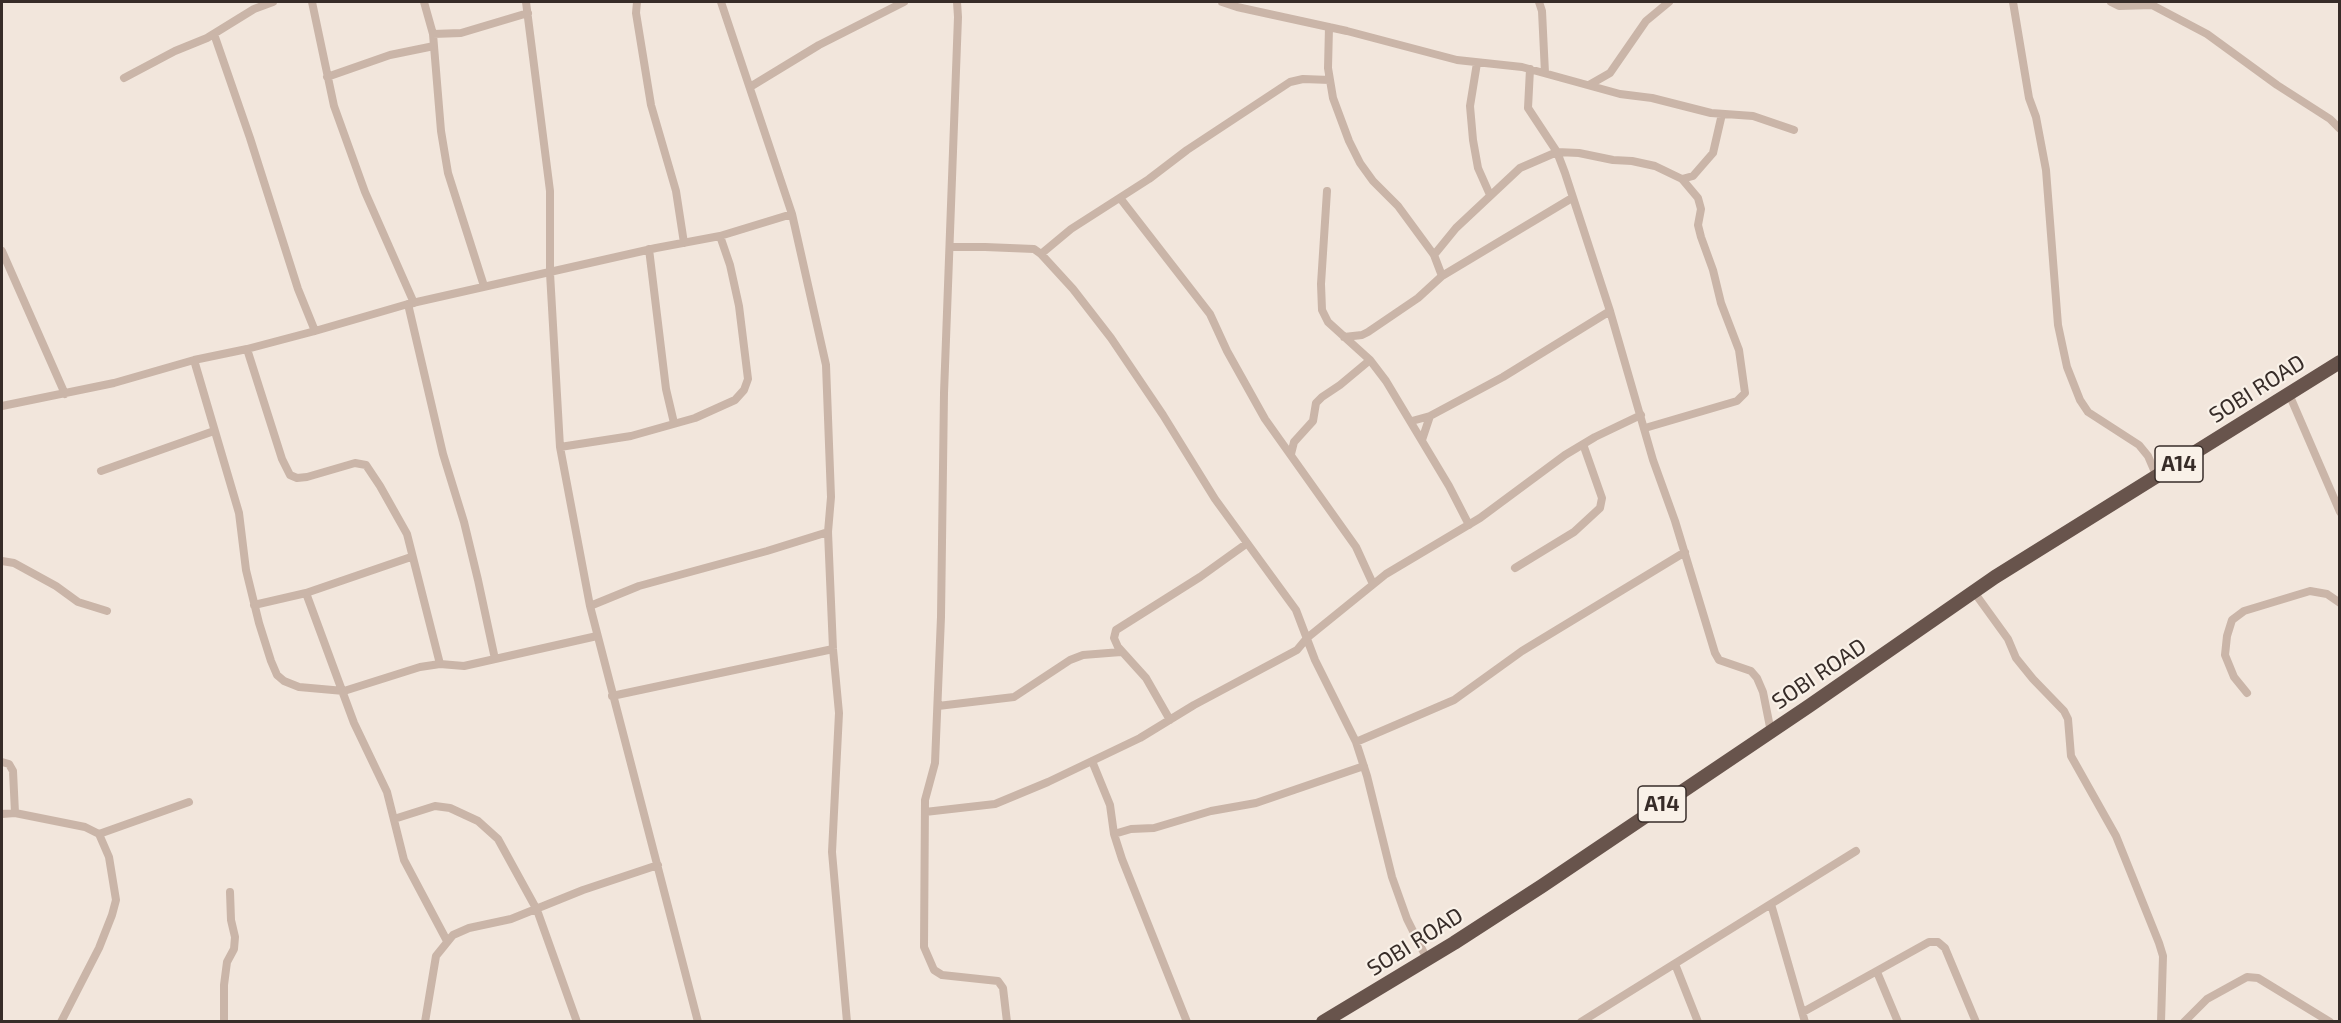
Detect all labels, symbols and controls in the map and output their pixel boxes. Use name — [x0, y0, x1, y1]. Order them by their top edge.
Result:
street label: SOBI ROAD — [2204, 349, 2310, 429]
road number: A14 — [2155, 446, 2203, 482]
street label: SOBI ROAD — [1767, 633, 1871, 715]
road number: A14 — [1638, 786, 1686, 822]
street label: SOBI ROAD — [1362, 902, 1468, 982]

